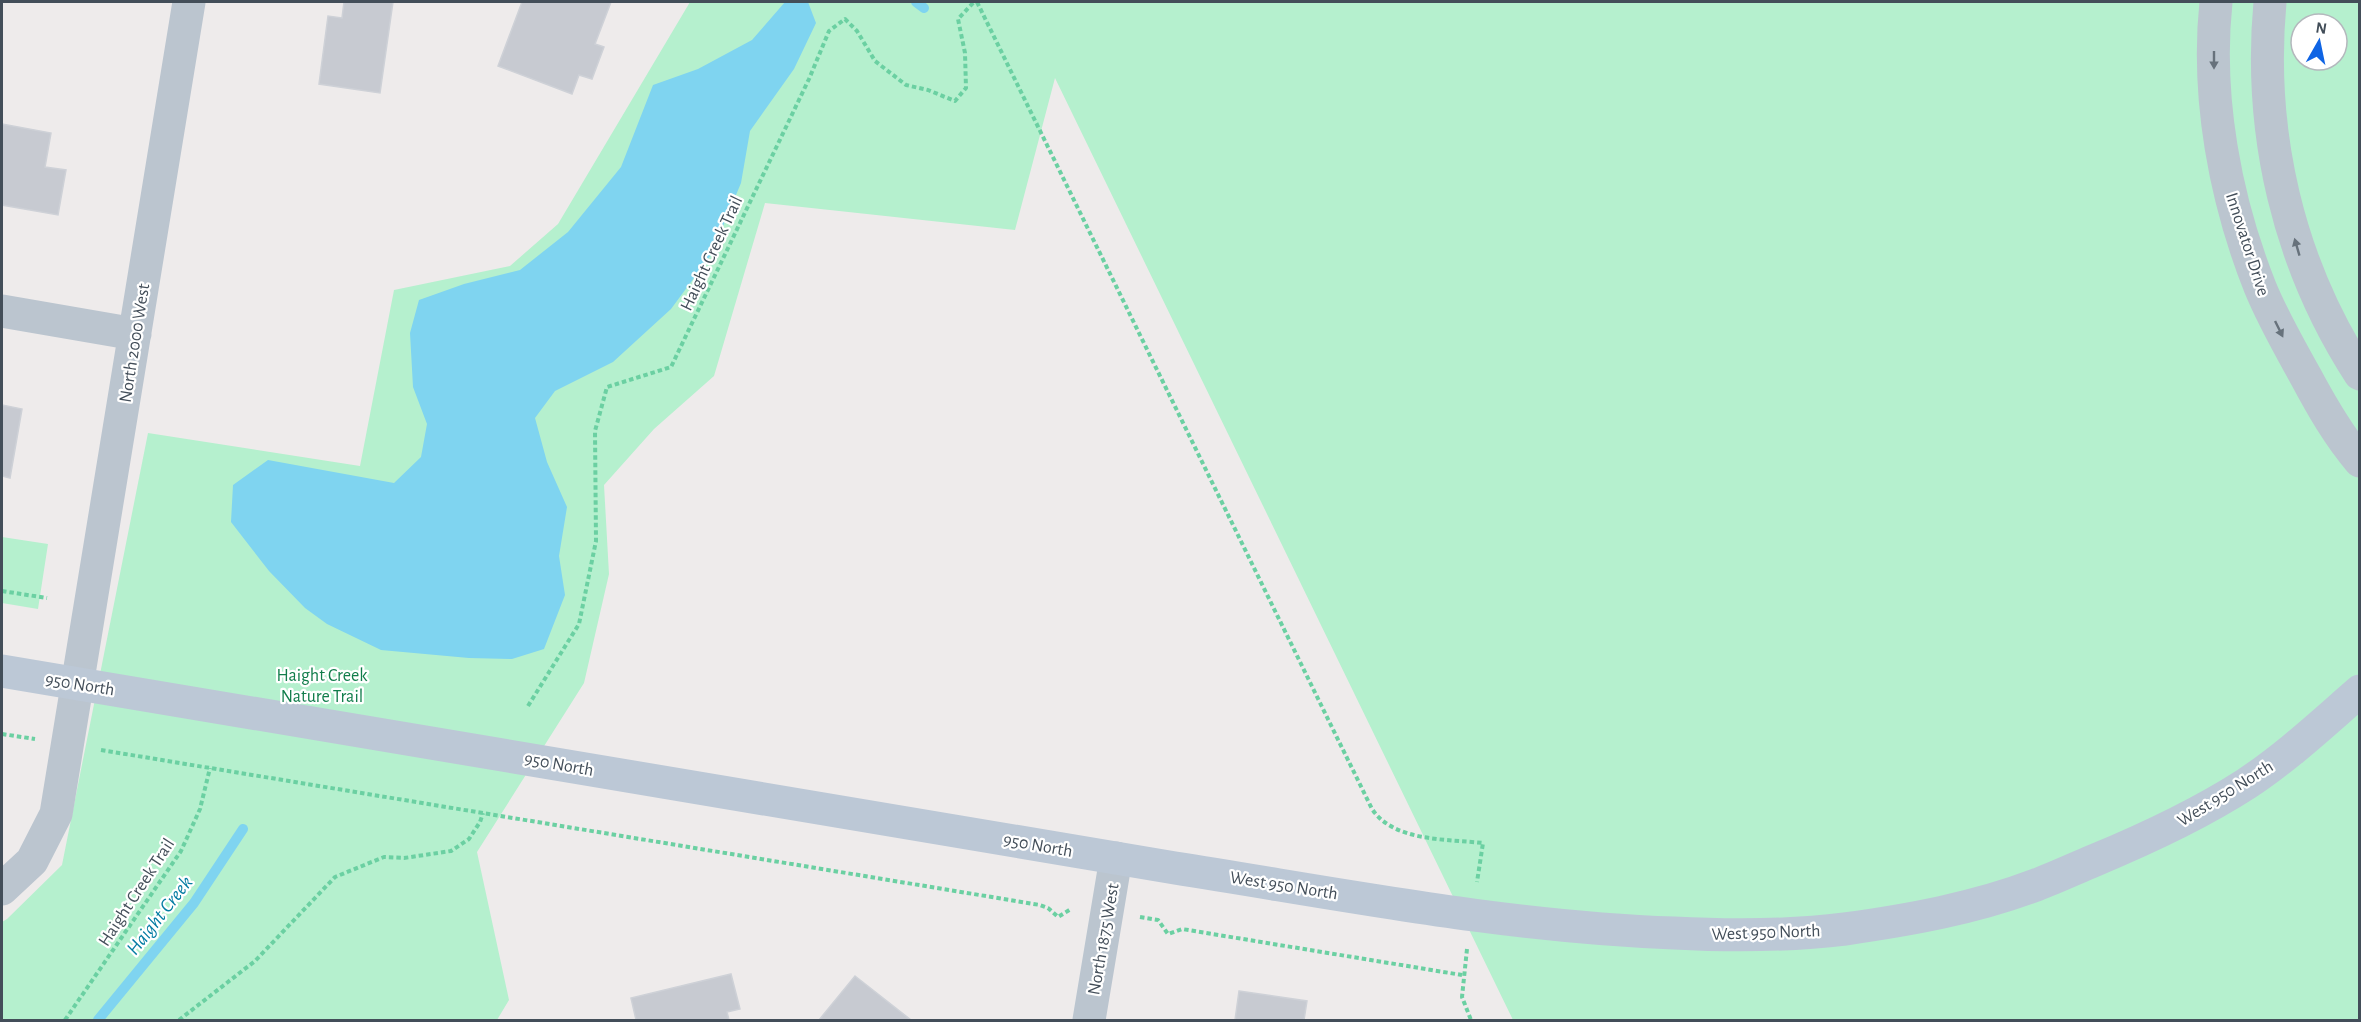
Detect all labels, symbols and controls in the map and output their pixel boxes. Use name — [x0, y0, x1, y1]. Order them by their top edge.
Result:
north arrow — [2289, 12, 2349, 72]
text: N — [2314, 19, 2328, 37]
one-way arrow — [2209, 50, 2219, 69]
street label: Innovator Drive — [2222, 190, 2272, 298]
street label: Haight Creek Trail — [677, 193, 746, 314]
one-way arrow — [2292, 238, 2301, 256]
street label: North 2000 West — [117, 282, 153, 404]
one-way arrow — [2275, 320, 2284, 337]
park label: Haight Creek Nature Trail — [276, 667, 368, 706]
street label: 950 North — [44, 671, 116, 699]
street label: 950 North — [523, 750, 595, 780]
street label: West 950 North — [2175, 757, 2276, 830]
street label: 950 North — [1002, 831, 1074, 861]
street label: Haight Creek Trail — [93, 834, 179, 950]
street label: West 950 North — [1229, 869, 1339, 903]
water label: Haight Creek — [121, 871, 197, 959]
street label: North 1875 West — [1085, 882, 1123, 996]
street label: West 950 North — [1711, 922, 1821, 944]

